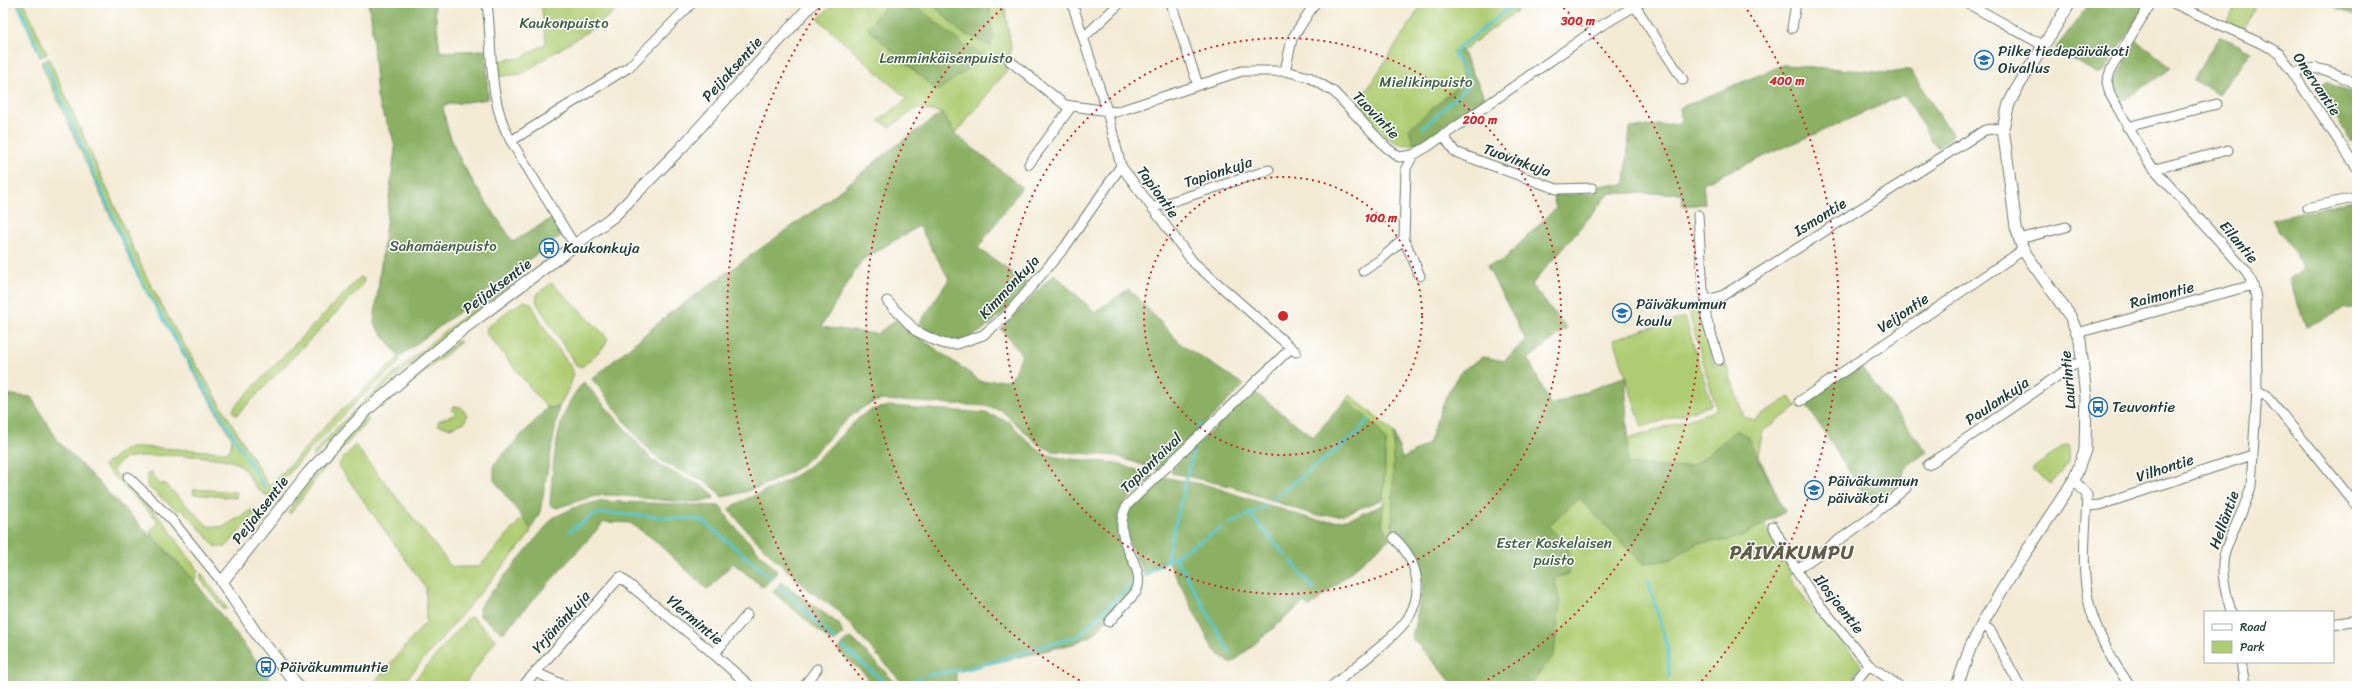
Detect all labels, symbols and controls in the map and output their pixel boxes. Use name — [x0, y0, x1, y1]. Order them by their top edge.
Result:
park label: Kaukonpuisto — [519, 10, 609, 36]
text: 300 m — [1560, 10, 1596, 32]
street label: Peijaksentie — [695, 30, 769, 108]
place label: Pilke tiedepäiväkoti Oivallus — [1998, 38, 2130, 81]
park label: Lemminkäisenpuisto — [879, 45, 1013, 71]
street label: Onervantie — [2286, 47, 2348, 122]
school or university icon: Pilke tiedepäiväkoti Oivallus — [1973, 49, 1995, 71]
park label: Mielikinpuisto — [1379, 69, 1473, 95]
text: 400 m — [1768, 70, 1805, 92]
street label: Tuovintie — [1346, 84, 1406, 146]
text: 200 m — [1462, 109, 1498, 131]
street label: Tuovinkuja — [1480, 136, 1555, 184]
street label: Tapionkuja — [1180, 149, 1256, 195]
street label: Tapiontie — [1130, 160, 1186, 224]
street label: Ismontie — [1788, 191, 1852, 244]
text: 100 m — [1365, 207, 1398, 229]
street label: Eilantie — [2213, 214, 2265, 270]
park label: Sahamäenpuisto — [389, 233, 497, 259]
place label: Kaukonkuja — [563, 235, 640, 261]
bus stop icon: Kaukonkuja — [538, 237, 560, 259]
street label: Kimmonkuja — [972, 248, 1046, 325]
street label: Peijaksentie — [457, 251, 537, 321]
street label: Raimontie — [2127, 274, 2197, 316]
street label: Veijontie — [1872, 286, 1934, 340]
place label: Päiväkummun koulu — [1636, 291, 1726, 334]
school or university icon: Päiväkummun koulu — [1611, 302, 1633, 324]
centre of rings — [1276, 309, 1290, 323]
street label: Laurintie — [2052, 349, 2084, 410]
street label: Paulankuja — [1959, 370, 2035, 432]
place label: Teuvontie — [2112, 394, 2175, 420]
bus stop icon: Teuvontie — [2087, 396, 2109, 418]
street label: Tapiontaival — [1114, 426, 1189, 500]
street label: Vilhontie — [2133, 446, 2198, 490]
place label: Päiväkummun päiväkoti — [1827, 468, 1918, 511]
street label: Peijaksentie — [225, 470, 295, 550]
school or university icon: Päiväkummun päiväkoti — [1803, 479, 1825, 501]
street label: Helläntie — [2201, 487, 2247, 553]
park label: Ester Koskelaisen puisto — [1496, 530, 1612, 573]
district label: PÄIVÄKUMPU — [1730, 536, 1855, 569]
street label: Ilosjoentie — [1806, 567, 1871, 640]
street label: Yrjänänkuja — [525, 584, 597, 660]
street label: Ylermintie — [661, 588, 730, 652]
legend — [2204, 611, 2334, 663]
text: Road — [2240, 616, 2267, 638]
text: Park — [2240, 636, 2265, 658]
place label: Päiväkummuntie — [280, 654, 389, 680]
bus stop icon: Päiväkummuntie — [255, 656, 277, 678]

